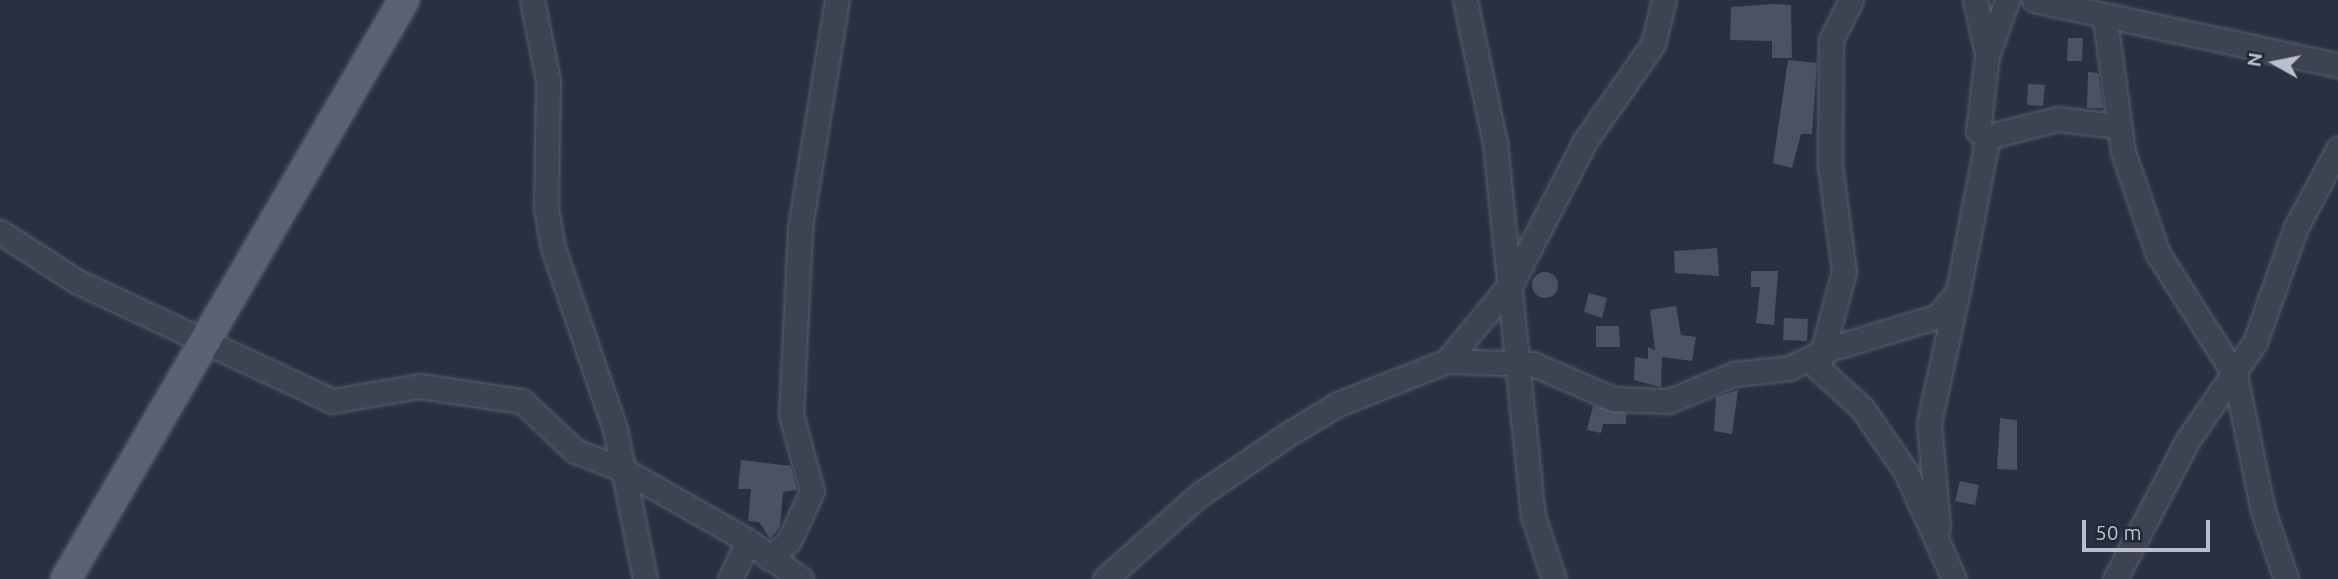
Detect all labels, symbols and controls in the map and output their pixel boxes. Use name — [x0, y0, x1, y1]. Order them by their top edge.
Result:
north arrow — [2240, 28, 2310, 98]
text: N — [2242, 51, 2266, 68]
scale bar — [2086, 505, 2214, 550]
text: 50 m — [2095, 520, 2142, 544]

